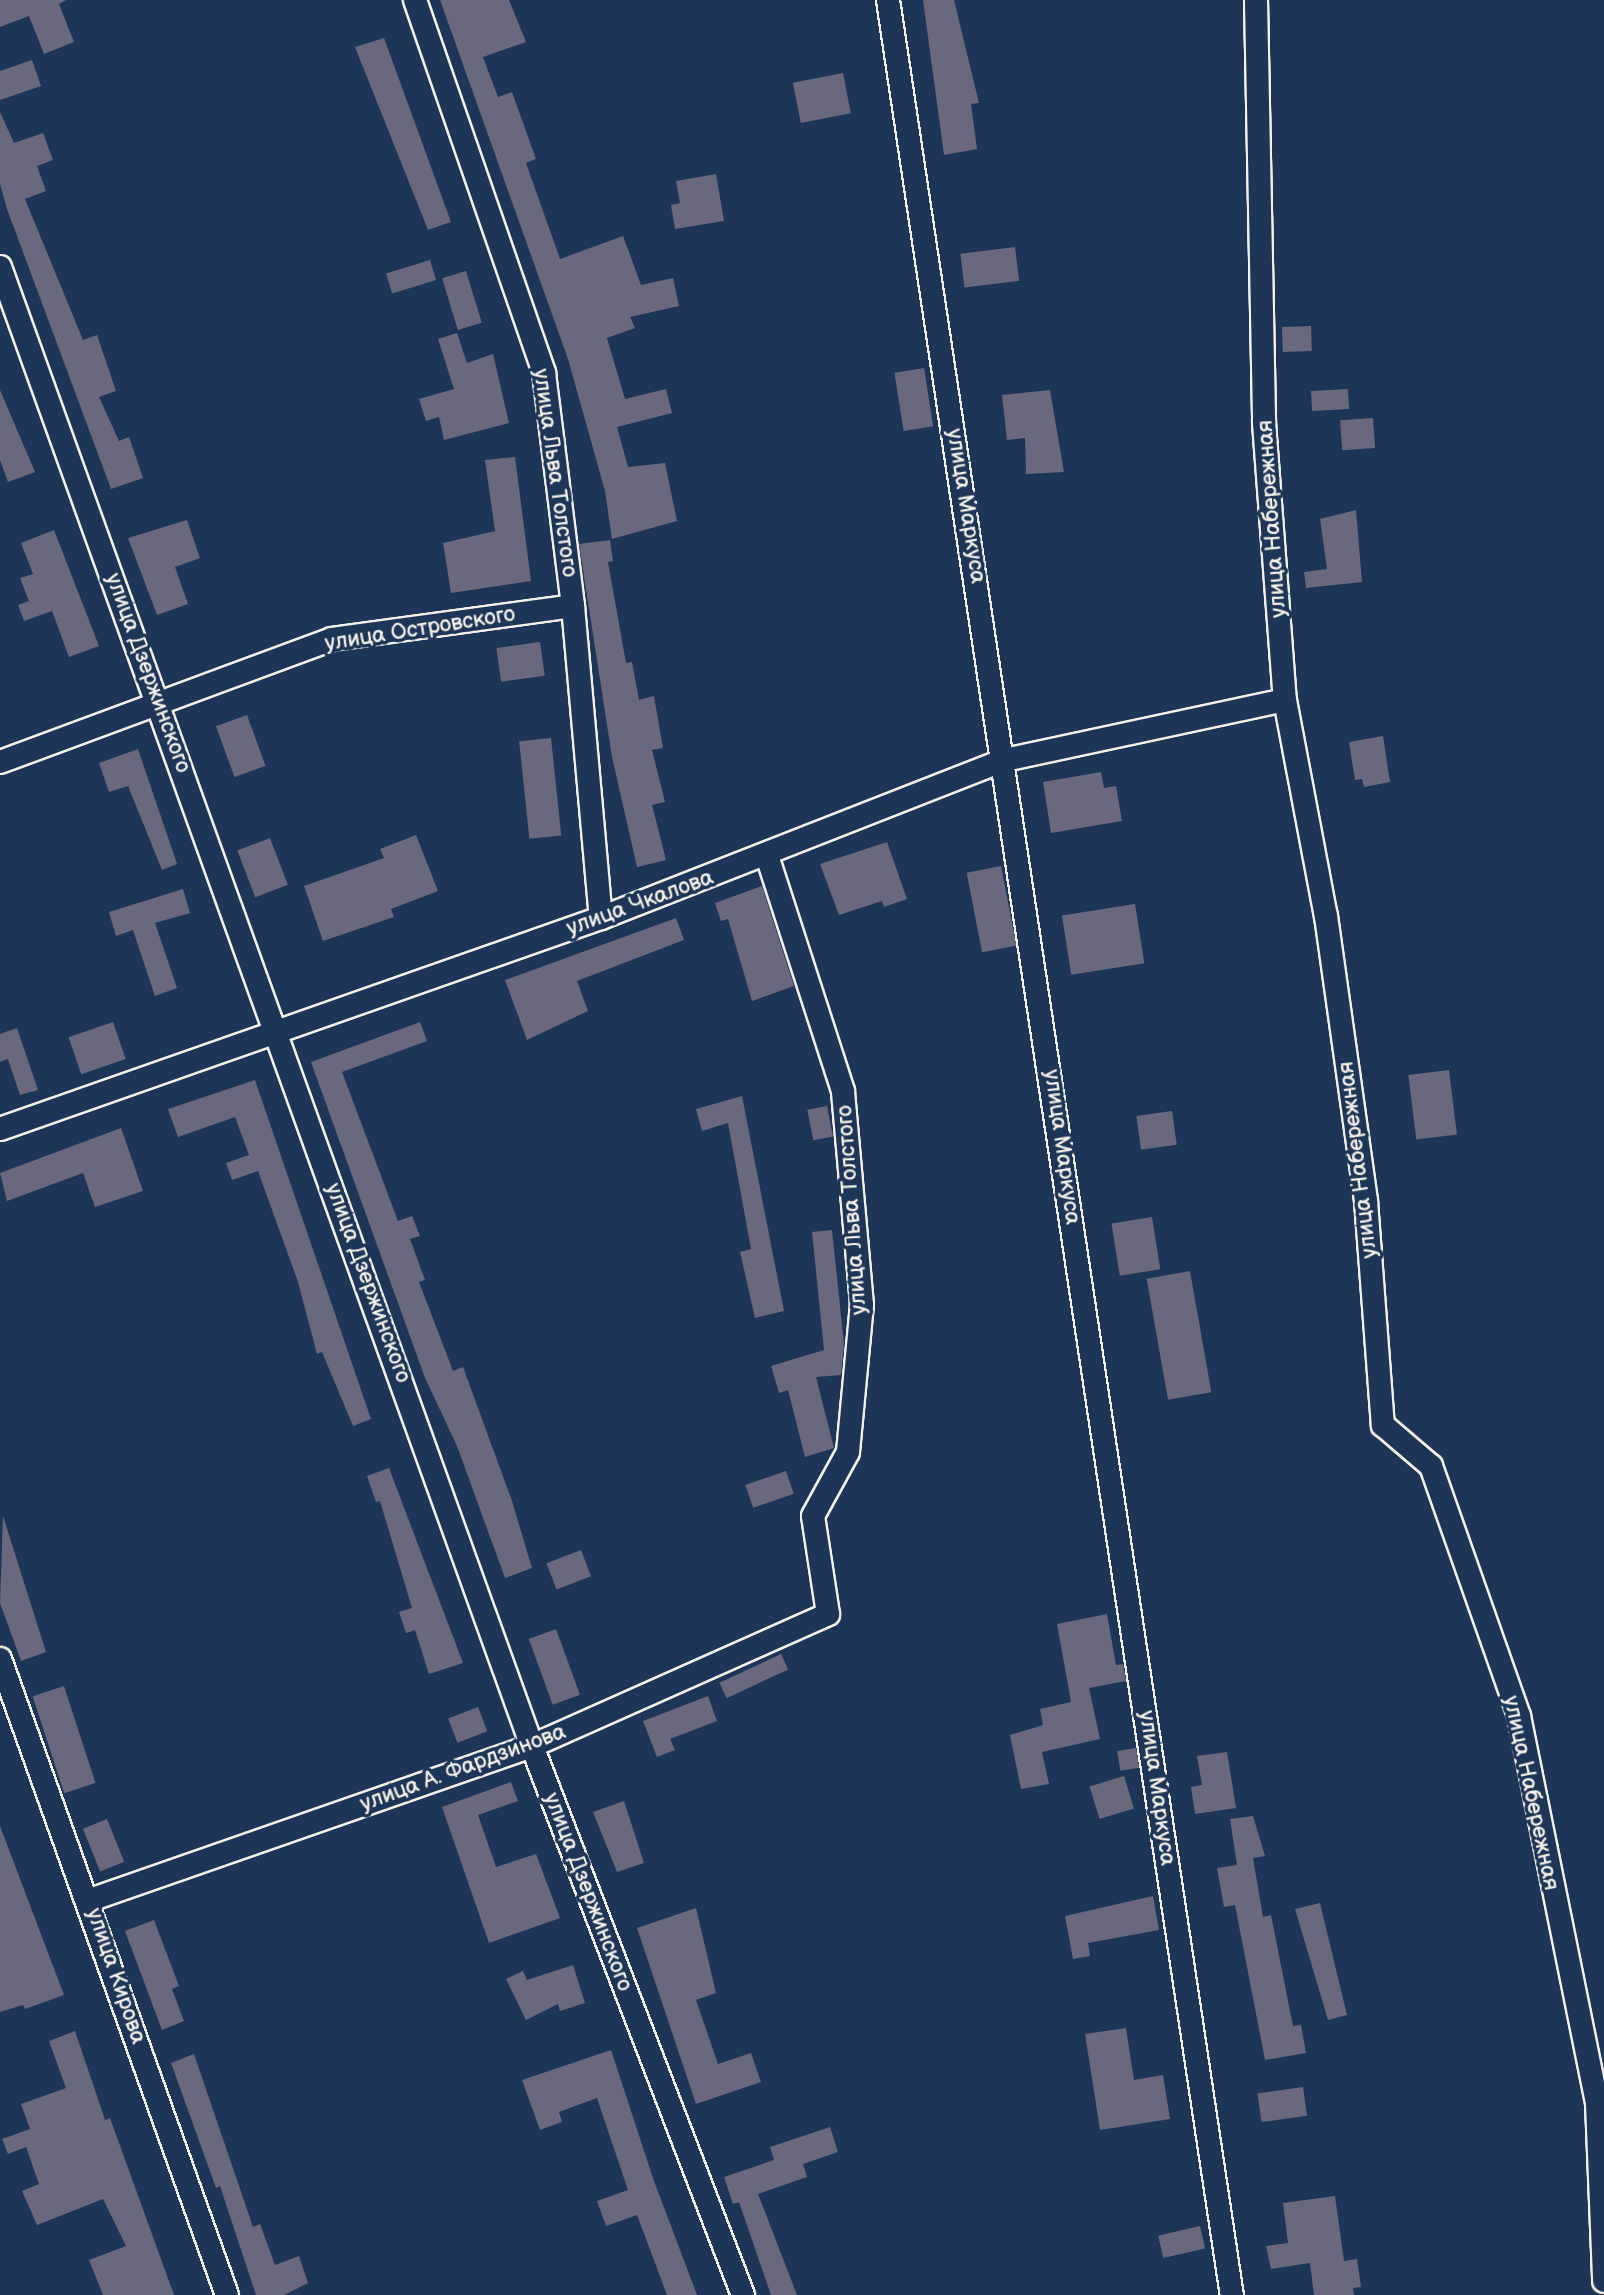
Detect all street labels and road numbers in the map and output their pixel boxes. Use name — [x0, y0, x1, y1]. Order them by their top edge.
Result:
street label: улица Льва Толстого — [527, 367, 583, 579]
street label: улица Набережная — [1252, 419, 1292, 619]
street label: улица Маркуса — [941, 427, 991, 585]
street label: улица Дзержинского — [100, 570, 196, 776]
street label: улица Островского — [323, 601, 517, 657]
street label: улица Чкалова — [563, 864, 717, 942]
street label: улица Набережная — [1333, 1060, 1383, 1260]
street label: улица Маркуса — [1038, 1068, 1086, 1226]
street label: улица Льва Толстого — [831, 1104, 873, 1316]
street label: улица Дзержинского — [320, 1180, 416, 1386]
street label: улица Набережная — [1497, 1693, 1565, 1893]
street label: улица Маркуса — [1133, 1709, 1181, 1867]
street label: улица А. Фардзинова — [357, 1719, 569, 1817]
street label: улица Дзержинского — [538, 1789, 638, 1995]
street label: улица Кирова — [80, 1905, 152, 2047]

